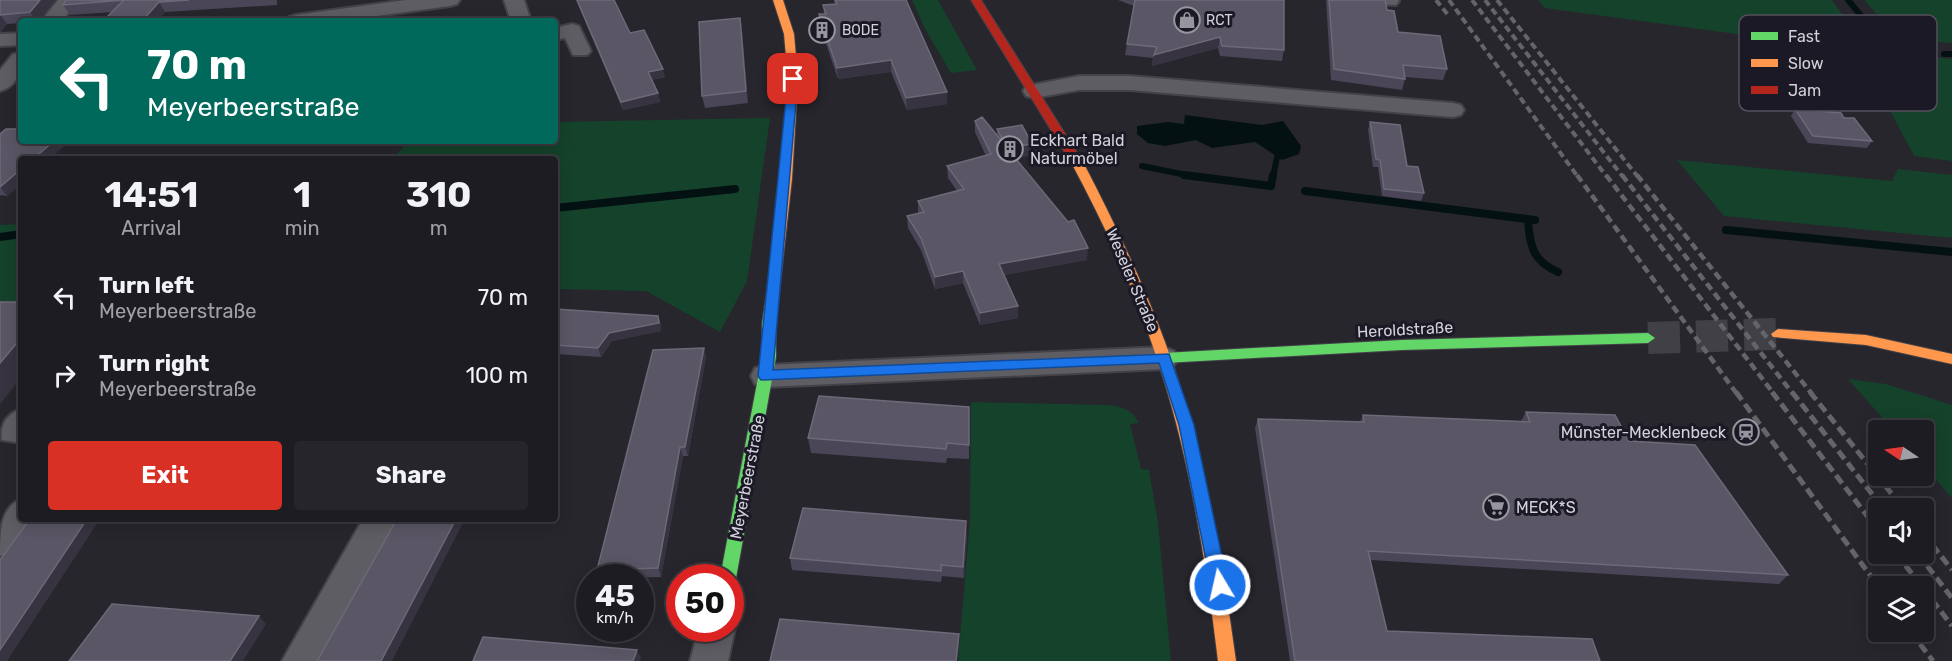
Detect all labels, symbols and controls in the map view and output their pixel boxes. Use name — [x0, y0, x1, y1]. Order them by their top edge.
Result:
shop icon: RCT — [1172, 5, 1202, 35]
place label: RCT — [1206, 12, 1233, 29]
building icon: BODE — [807, 15, 837, 45]
legend — [1739, 15, 1937, 111]
place label: BODE — [842, 22, 879, 39]
text: Fast — [1788, 27, 1820, 46]
text: 70 m — [147, 40, 247, 90]
icon: left — [48, 42, 126, 120]
pin — [767, 53, 818, 104]
text: Slow — [1788, 54, 1824, 73]
icon: arrive — [776, 62, 809, 95]
text: Jam — [1788, 81, 1821, 100]
text: Meyerbeerstraße — [147, 91, 360, 123]
place label: Eckhart Bald Naturmöbel — [1030, 131, 1124, 168]
building icon: Eckhart Bald Naturmöbel — [995, 134, 1025, 164]
text: 14:51 — [104, 173, 198, 216]
text: 1 — [293, 173, 311, 216]
text: 310 — [406, 173, 472, 216]
text: Arrival — [121, 216, 181, 240]
text: min — [285, 216, 320, 240]
text: m — [430, 216, 448, 240]
street label: Weseler Straße — [1102, 226, 1163, 335]
text: Turn left — [99, 272, 194, 299]
icon: left — [48, 281, 81, 314]
text: 70 m — [478, 284, 528, 311]
text: Meyerbeerstraße — [99, 299, 257, 323]
street label: Heroldstraße — [1356, 317, 1454, 342]
text: Turn right — [99, 350, 209, 377]
icon: right — [48, 359, 81, 392]
text: 100 m — [466, 362, 528, 389]
text: Meyerbeerstraße — [99, 377, 257, 401]
street label: Meyerbeerstraße — [726, 413, 769, 541]
station icon: Münster-Mecklenbeck — [1731, 417, 1761, 447]
north arrow — [1868, 420, 1934, 486]
map controls — [1868, 420, 1934, 642]
place label: Münster-Mecklenbeck — [1561, 423, 1727, 442]
button: Exit — [48, 441, 282, 510]
button: Share — [294, 441, 528, 510]
supermarket icon: MECK*S — [1481, 492, 1511, 522]
place label: MECK*S — [1516, 498, 1576, 517]
button: sound — [1868, 498, 1934, 564]
position arrow — [1188, 553, 1252, 617]
speed limit sign: 50 — [666, 564, 744, 642]
button: layers — [1868, 576, 1934, 642]
text: 45 — [595, 578, 635, 614]
text: km/h — [596, 609, 634, 627]

